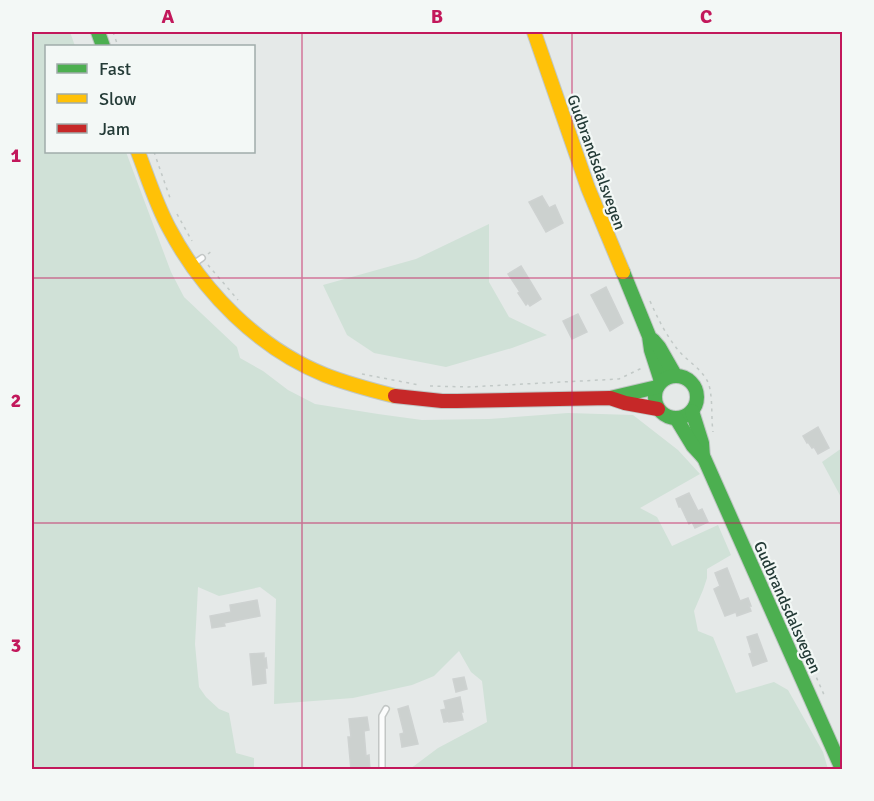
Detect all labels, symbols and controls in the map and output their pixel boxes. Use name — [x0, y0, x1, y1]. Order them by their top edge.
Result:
text: A — [162, 4, 175, 29]
text: B — [431, 4, 443, 29]
text: C — [700, 4, 712, 29]
legend — [45, 45, 255, 153]
text: Fast — [99, 58, 131, 80]
text: Slow — [99, 88, 136, 110]
street label: Gudbrandsdalsvegen — [562, 92, 630, 233]
text: Jam — [99, 118, 130, 140]
text: 1 — [11, 143, 22, 168]
text: 2 — [11, 388, 21, 413]
street label: Gudbrandsdalsvegen — [749, 538, 825, 677]
text: 3 — [11, 633, 21, 658]

